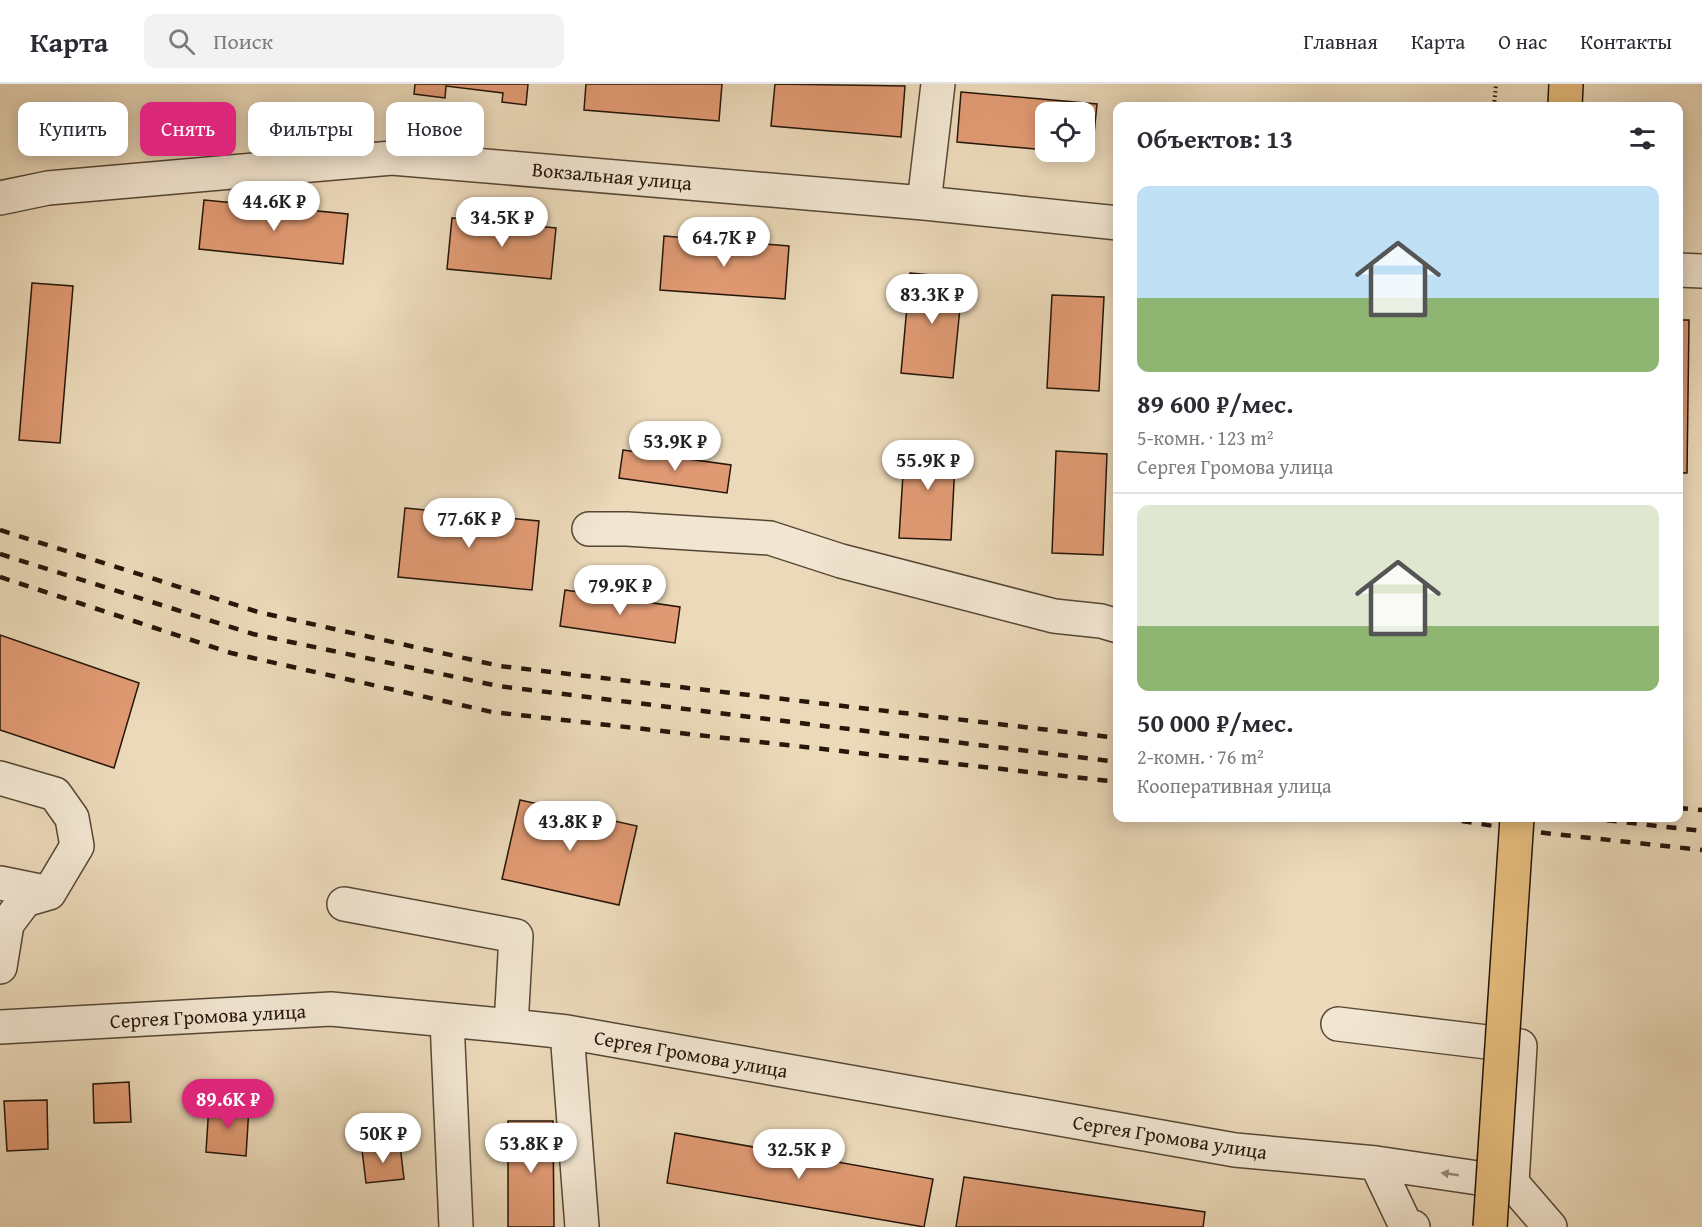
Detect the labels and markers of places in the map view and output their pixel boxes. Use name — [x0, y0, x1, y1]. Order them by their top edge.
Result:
pin: 44.6K ₽ — [219, 181, 329, 232]
pin: 34.5K ₽ — [447, 197, 557, 248]
pin: 64.7K ₽ — [669, 217, 779, 268]
pin: 83.3K ₽ — [877, 274, 987, 325]
pin: 53.9K ₽ — [620, 421, 730, 472]
pin: 55.9K ₽ — [873, 440, 983, 491]
pin: 77.6K ₽ — [414, 498, 524, 549]
pin: 79.9K ₽ — [565, 565, 675, 616]
pin: 43.8K ₽ — [515, 801, 625, 852]
pin: 89.6K ₽ — [173, 1079, 283, 1130]
pin: 50K ₽ — [341, 1113, 425, 1164]
pin: 53.8K ₽ — [476, 1123, 586, 1174]
pin: 32.5K ₽ — [744, 1129, 854, 1180]

